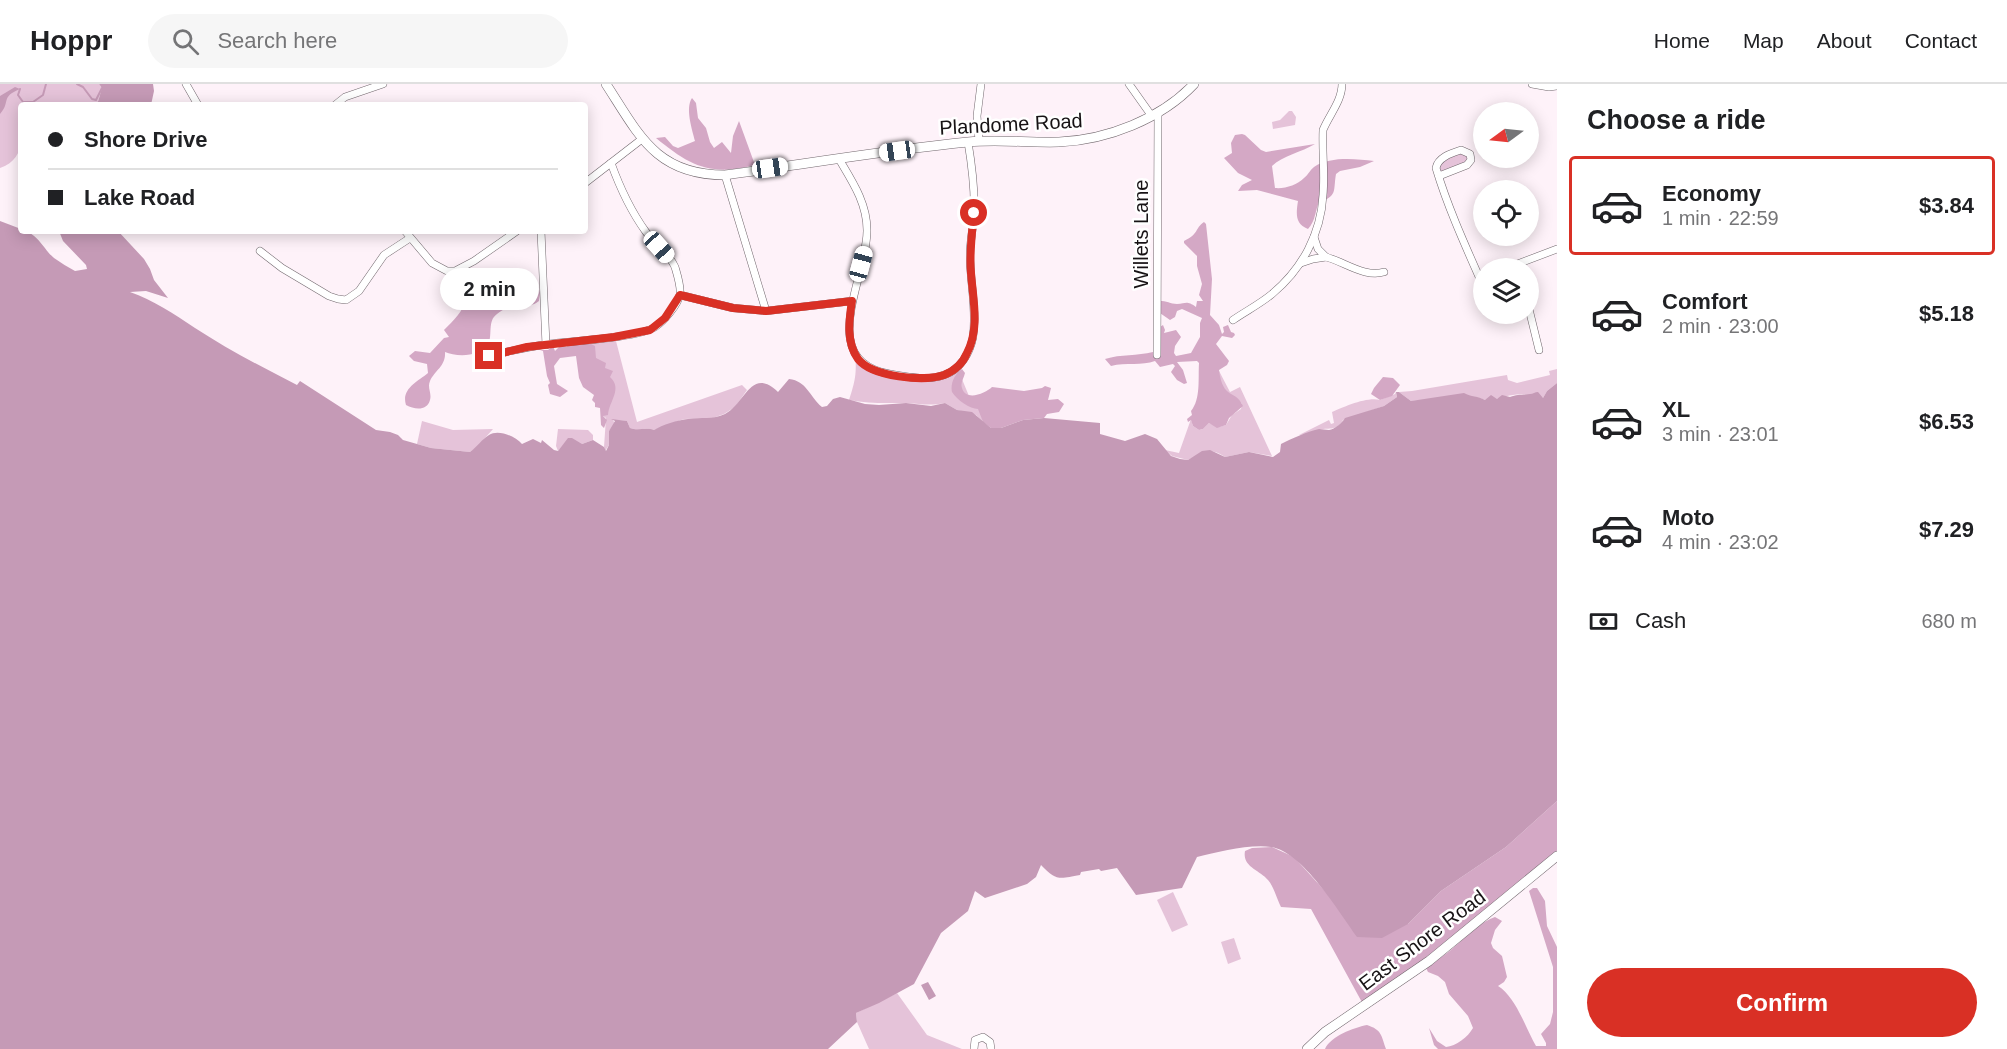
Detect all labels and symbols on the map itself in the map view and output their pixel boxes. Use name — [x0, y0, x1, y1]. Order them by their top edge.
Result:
north arrow — [1473, 102, 1539, 168]
street label: Plandome Road — [939, 109, 1083, 139]
car — [878, 140, 916, 162]
car — [751, 157, 789, 179]
street label: Willets Lane — [1130, 180, 1152, 288]
route start — [960, 199, 987, 226]
car — [640, 228, 678, 266]
car — [848, 244, 874, 284]
callout: 2 min — [440, 269, 538, 311]
route end — [475, 342, 502, 369]
street label: East Shore Road — [1355, 885, 1489, 995]

